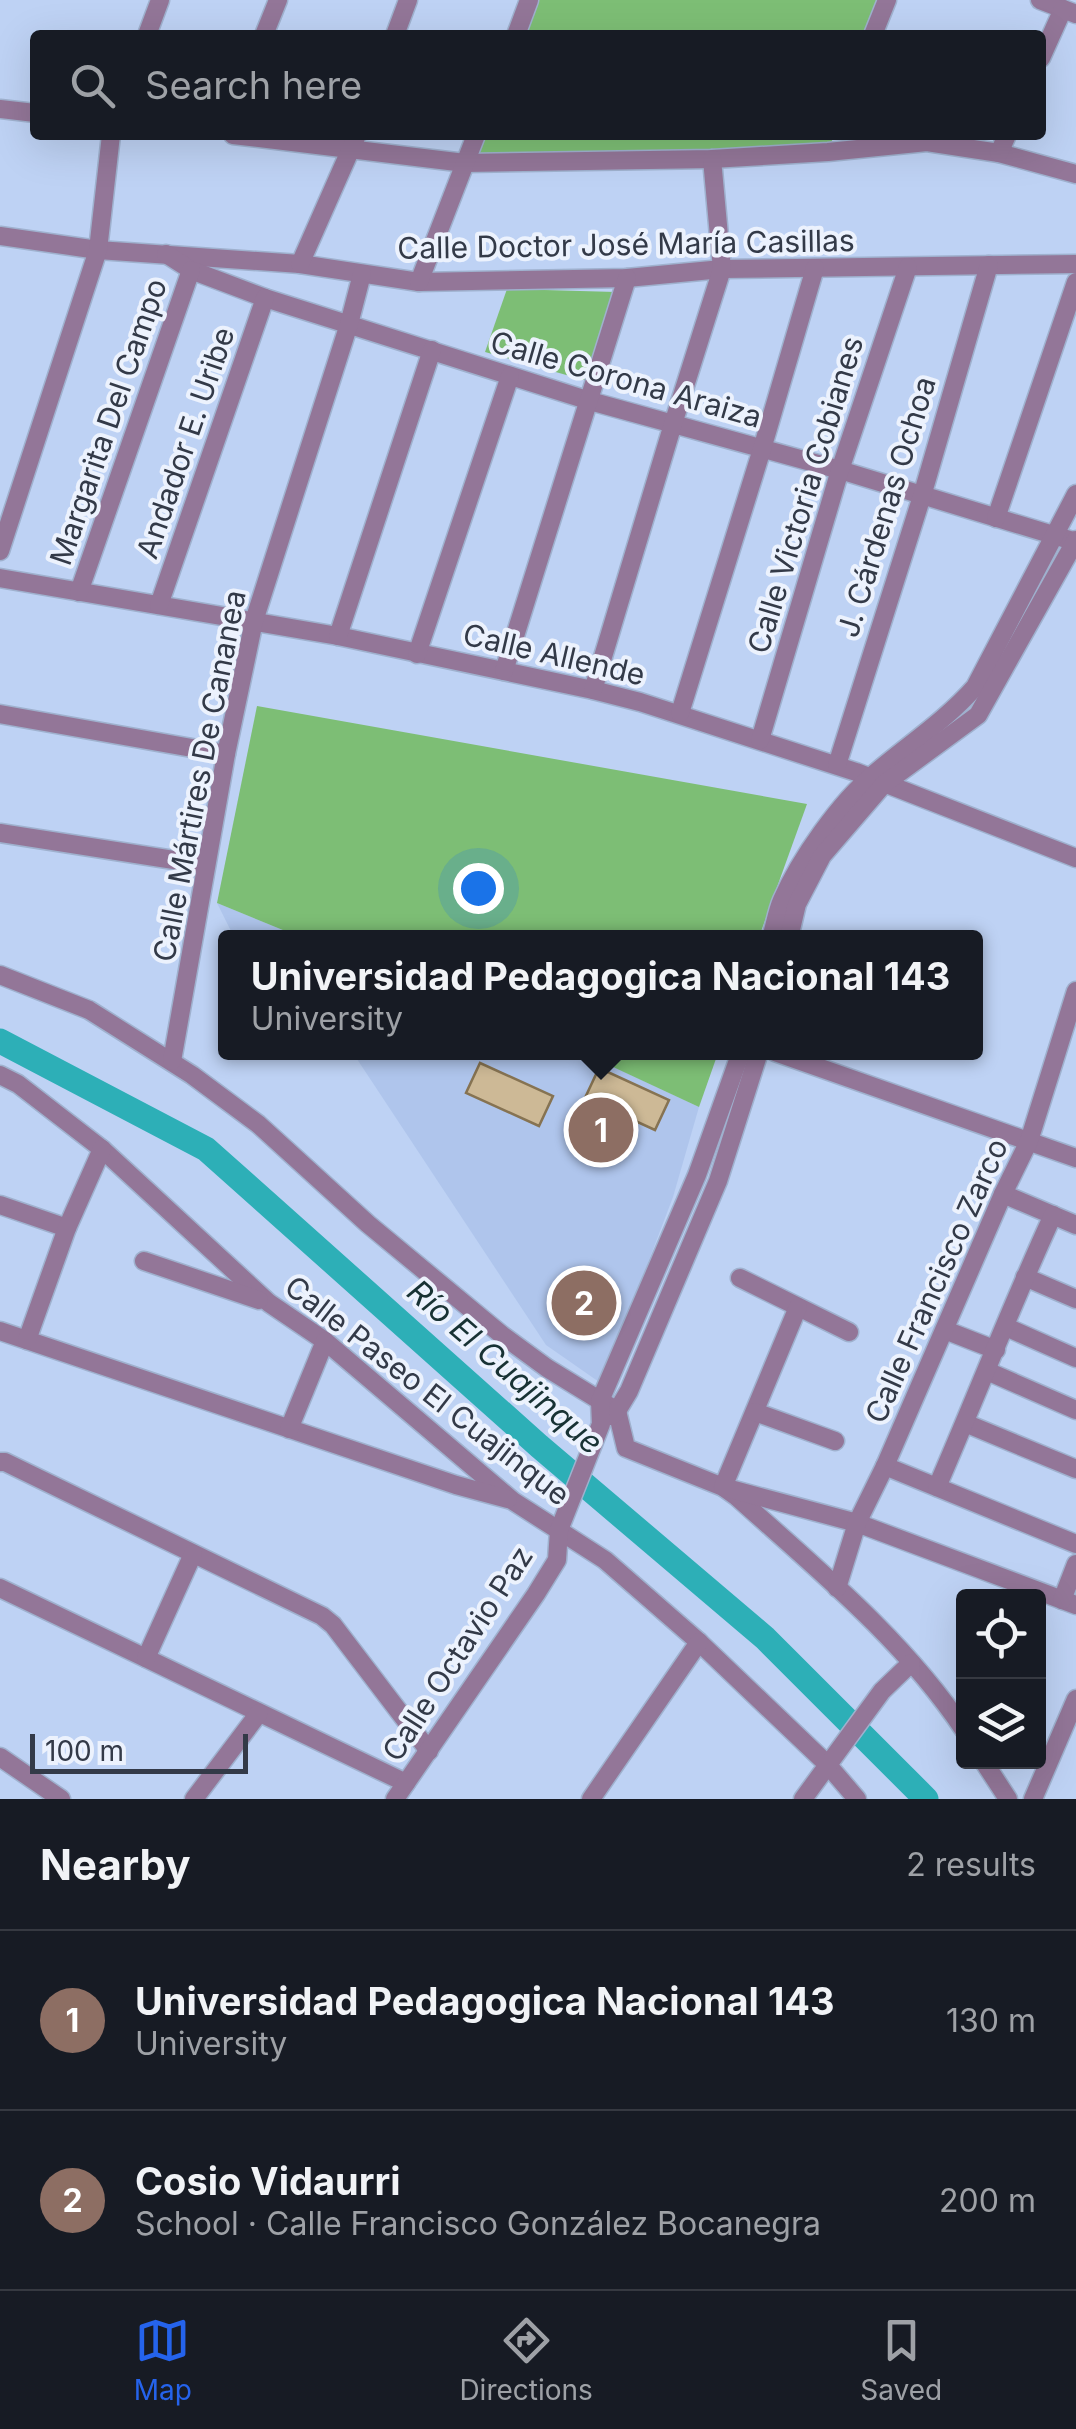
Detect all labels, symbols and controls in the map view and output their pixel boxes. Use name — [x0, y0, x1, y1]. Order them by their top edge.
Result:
search box — [30, 30, 1046, 140]
icon: search — [65, 58, 120, 113]
text: Search here — [145, 62, 362, 108]
street label: Calle Doctor José María Casillas — [397, 222, 855, 266]
street label: Margarita Del Campo — [42, 274, 174, 570]
street label: Andador E. Uribe — [129, 322, 241, 563]
street label: Calle Corona Araiza — [487, 323, 766, 435]
street label: Calle Victoria Cobianes — [740, 332, 870, 658]
street label: J. Cárdenas Ochoa — [829, 372, 943, 641]
street label: Calle Mártires De Cananea — [145, 587, 253, 965]
street label: Calle Allende — [460, 616, 649, 692]
your location — [453, 863, 504, 914]
popup — [218, 930, 983, 1060]
text: Universidad Pedagogica Nacional 143 — [251, 953, 950, 999]
text: University — [251, 999, 403, 1038]
pin: 1 — [568, 1092, 634, 1168]
street label: Calle Francisco Zarco — [857, 1133, 1015, 1428]
pin: 2 — [552, 1266, 616, 1340]
street label: Calle Paseo El Cuajinque — [278, 1268, 577, 1512]
water label: Río El Cuajinque — [400, 1271, 611, 1462]
street label: Calle Octavio Paz — [374, 1539, 540, 1768]
map controls — [956, 1589, 1046, 1769]
button: locate — [956, 1589, 1046, 1679]
button: layers — [956, 1679, 1046, 1769]
scale bar — [30, 1729, 248, 1774]
text: 100 m — [45, 1734, 124, 1768]
text: Nearby — [40, 1839, 191, 1890]
text: 2 results — [906, 1845, 1036, 1884]
text: Universidad Pedagogica Nacional 143 — [135, 1978, 835, 2024]
text: 1 — [66, 2001, 79, 2040]
text: 130 m — [946, 2001, 1036, 2040]
text: University — [135, 2024, 287, 2063]
text: Cosio Vidaurri — [135, 2158, 400, 2204]
text: 2 — [62, 2181, 83, 2220]
text: 200 m — [939, 2181, 1036, 2220]
text: School · Calle Francisco González Bocanegra — [135, 2204, 821, 2243]
tab: Map — [134, 2313, 192, 2407]
tab: Directions — [459, 2313, 593, 2407]
tab: Saved — [860, 2313, 942, 2407]

